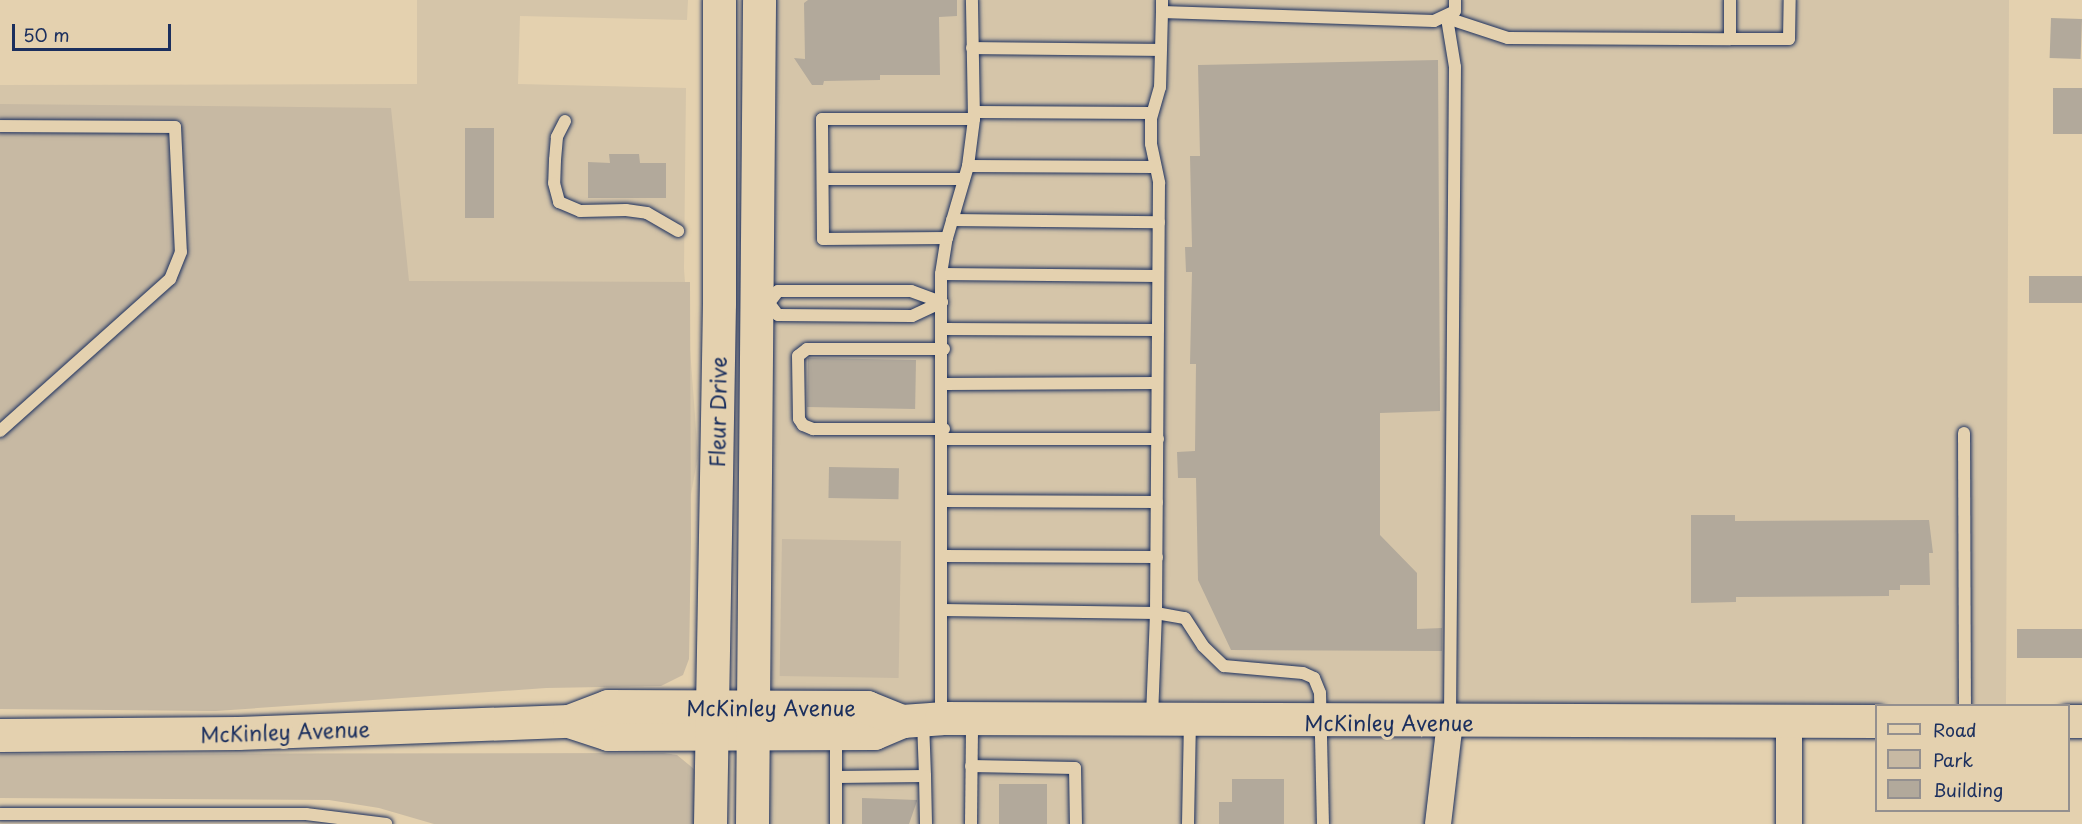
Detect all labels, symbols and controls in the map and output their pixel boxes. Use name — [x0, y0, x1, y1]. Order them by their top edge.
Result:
scale bar — [15, 12, 174, 50]
text: 50 m — [23, 21, 70, 48]
street label: Fleur Drive — [703, 357, 731, 467]
street label: McKinley Avenue — [686, 694, 856, 720]
legend — [1875, 704, 2070, 812]
street label: McKinley Avenue — [1304, 709, 1474, 735]
street label: McKinley Avenue — [200, 715, 370, 747]
text: Road — [1933, 716, 1977, 743]
text: Park — [1933, 746, 1973, 773]
text: Building — [1933, 776, 2003, 803]

